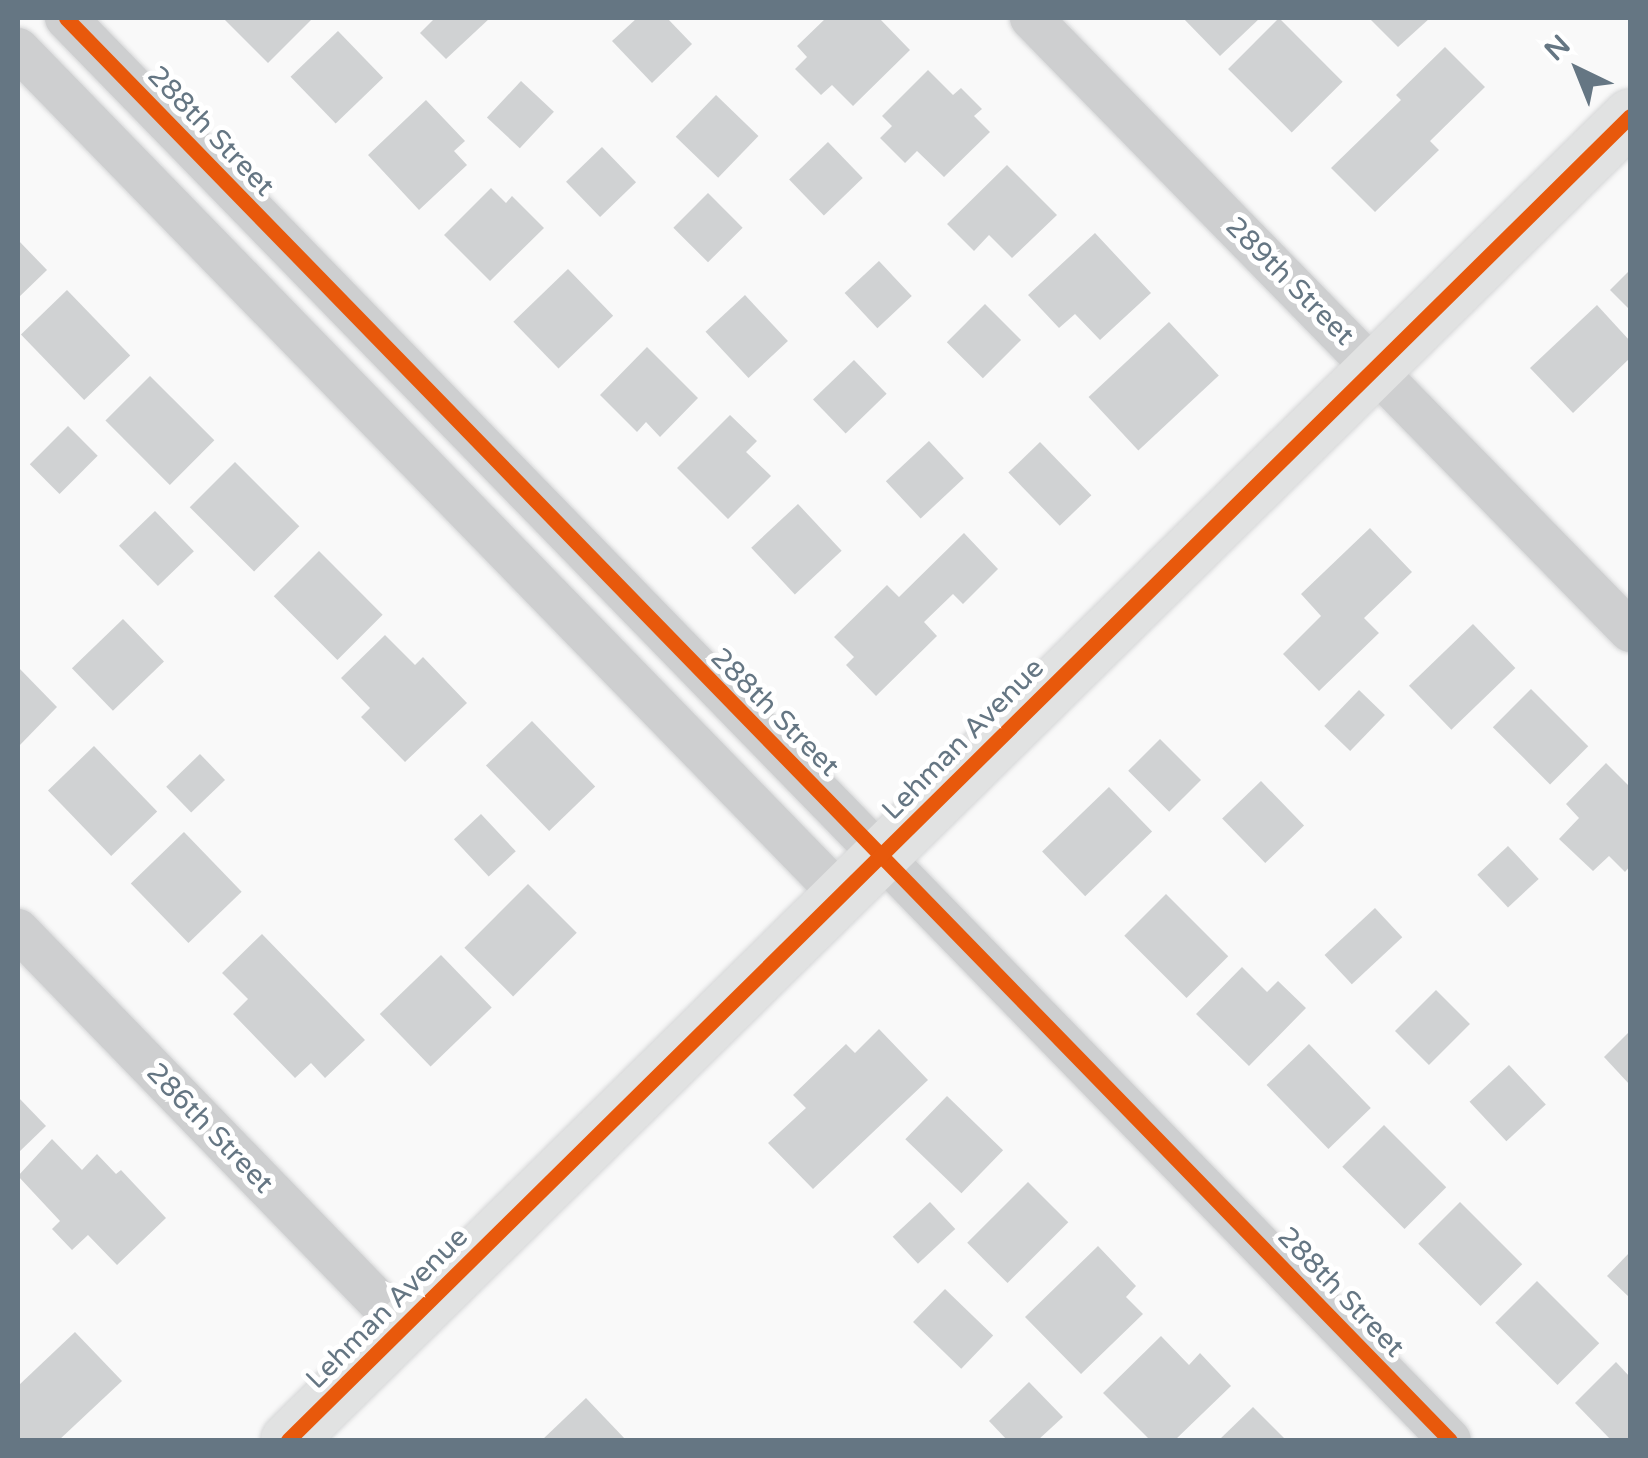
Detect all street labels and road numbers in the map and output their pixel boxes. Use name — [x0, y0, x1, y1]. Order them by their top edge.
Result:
street label: 288th Street — [141, 59, 281, 203]
street label: 289th Street — [1219, 210, 1361, 352]
street label: 288th Street — [704, 641, 846, 783]
street label: Lehman Avenue — [875, 651, 1051, 827]
street label: 286th Street — [140, 1056, 280, 1200]
street label: Lehman Avenue — [299, 1220, 475, 1396]
street label: 288th Street — [1271, 1220, 1411, 1364]

